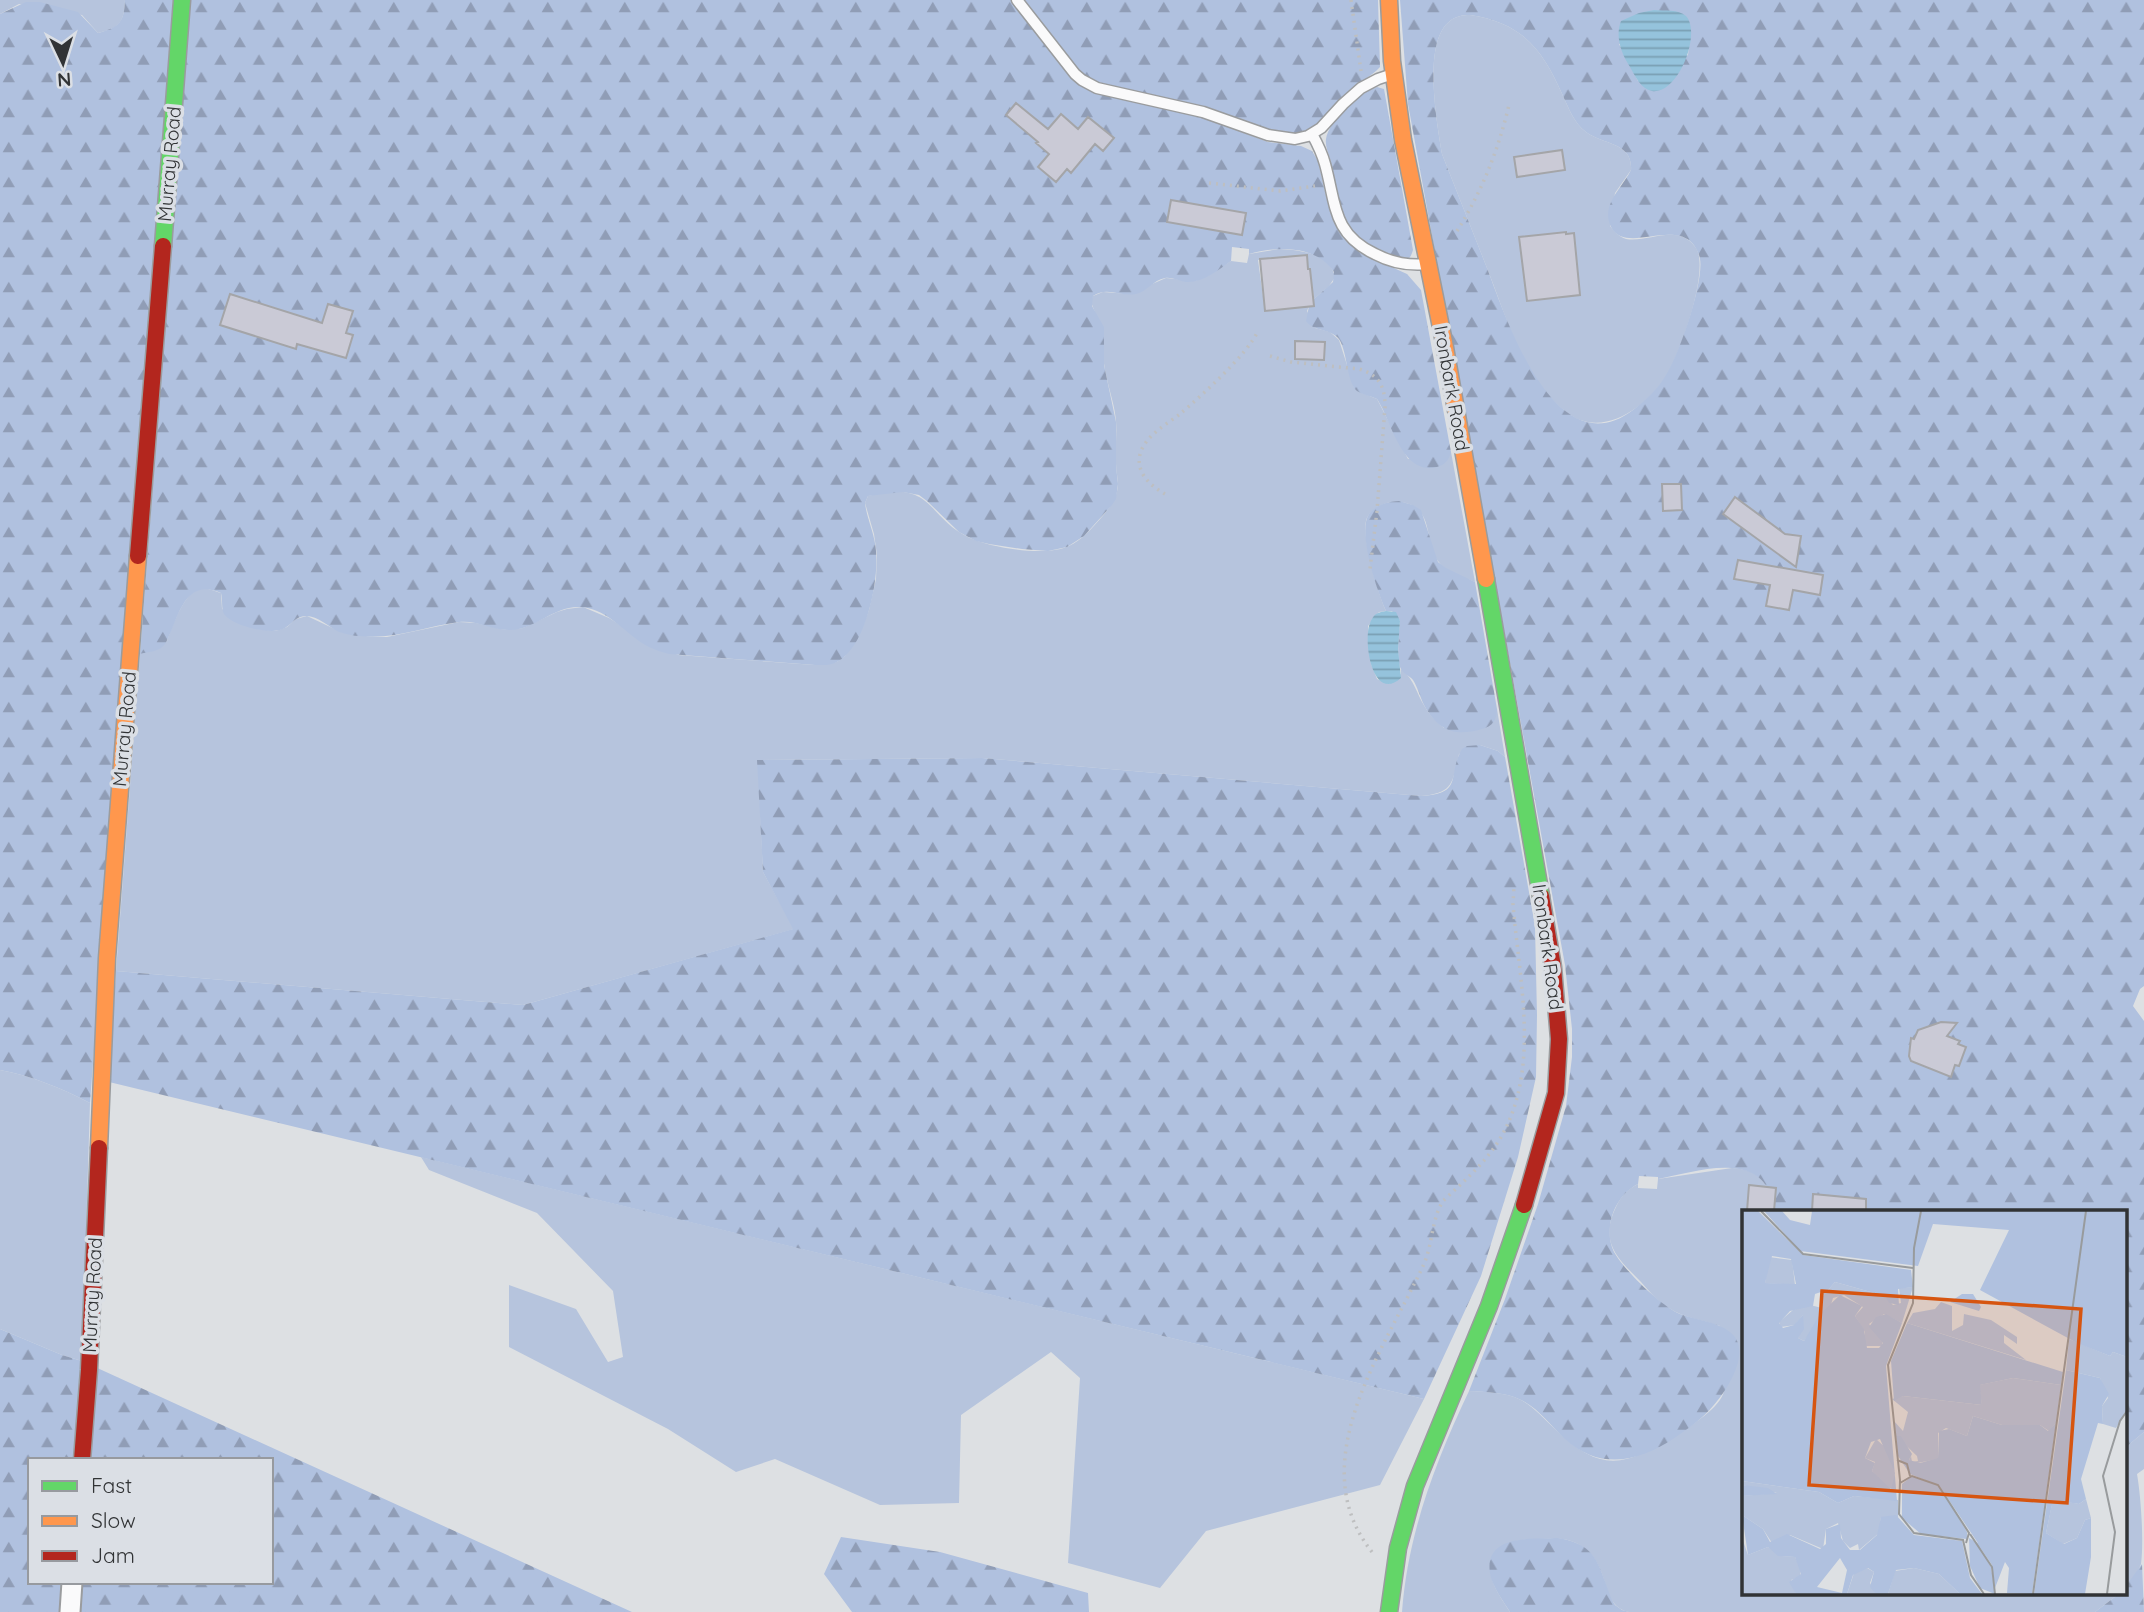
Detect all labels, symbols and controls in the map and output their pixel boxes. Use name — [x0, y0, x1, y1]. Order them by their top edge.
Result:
north arrow — [28, 28, 98, 98]
text: N — [56, 68, 72, 92]
street label: Murray Road — [152, 105, 186, 223]
street label: Ironbark Road — [1429, 323, 1475, 453]
street label: Murray Road — [107, 670, 141, 788]
street label: Ironbark Road — [1527, 882, 1569, 1012]
inset map — [1742, 1210, 2126, 1594]
street label: Murray Road — [77, 1237, 107, 1353]
legend — [28, 1458, 273, 1584]
text: Fast — [91, 1472, 132, 1498]
text: Slow — [91, 1507, 136, 1533]
text: Jam — [91, 1542, 135, 1568]

